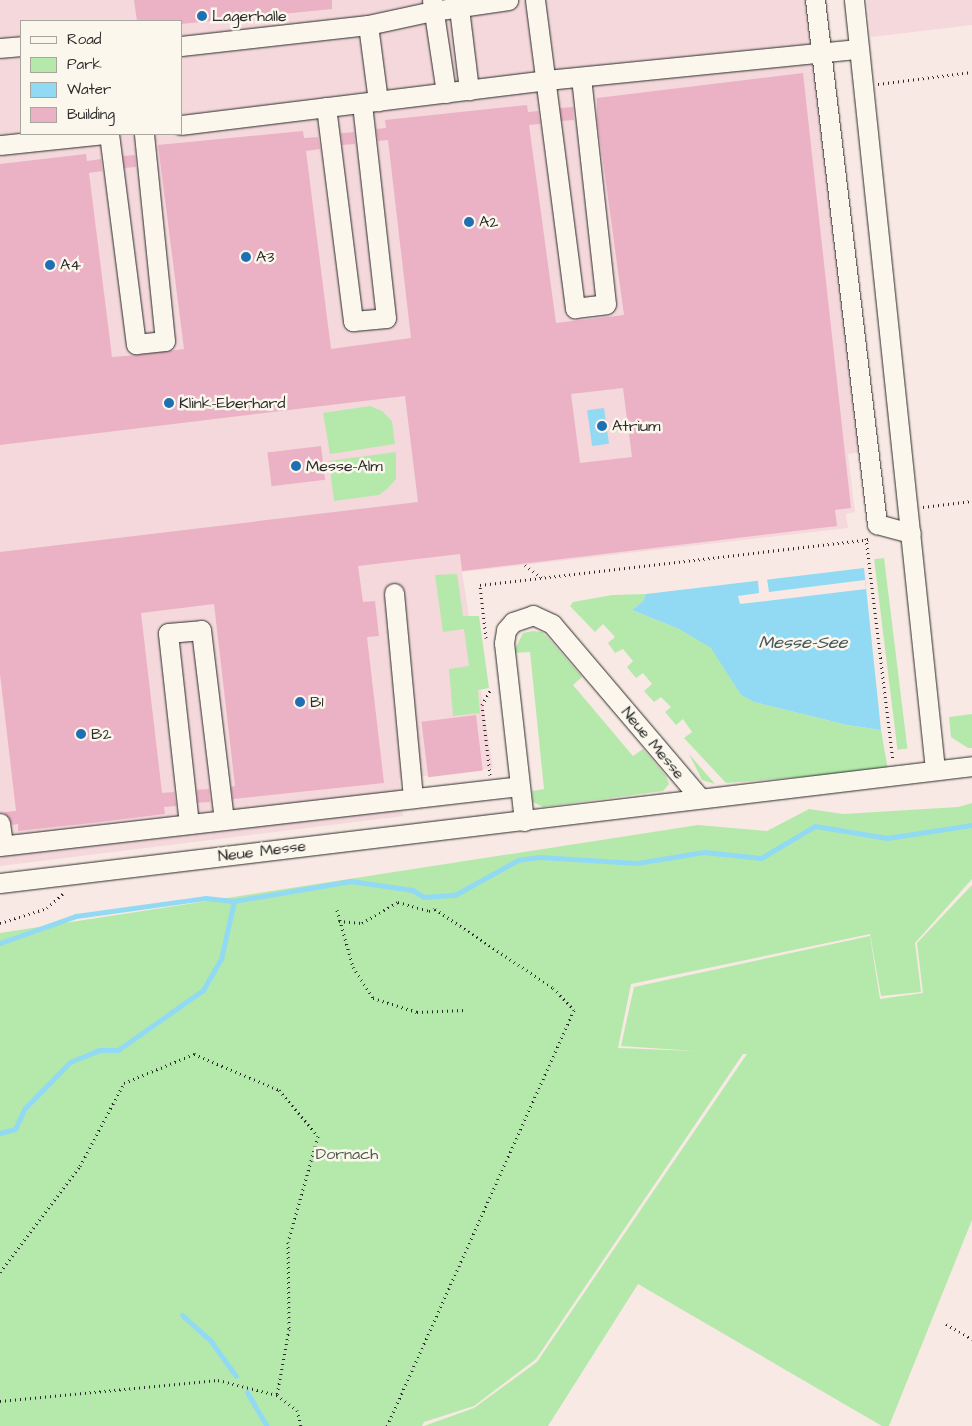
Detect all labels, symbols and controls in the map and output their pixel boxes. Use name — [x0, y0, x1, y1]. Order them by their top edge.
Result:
place label: Lagerhalle — [212, 6, 287, 26]
marker: Lagerhalle — [196, 10, 208, 22]
legend — [20, 20, 182, 135]
text: Road — [67, 29, 101, 50]
text: Park — [67, 54, 102, 75]
text: Water — [67, 79, 111, 100]
text: Building — [67, 104, 115, 125]
place label: A2 — [479, 212, 498, 232]
marker: A2 — [463, 216, 475, 228]
place label: A3 — [256, 247, 274, 267]
marker: A3 — [240, 251, 252, 263]
place label: A4 — [60, 255, 81, 275]
marker: A4 — [44, 259, 56, 271]
place label: Klink-Eberhard — [179, 393, 285, 413]
marker: Klink-Eberhard — [163, 397, 175, 409]
place label: Atrium — [612, 416, 661, 436]
marker: Atrium — [596, 420, 608, 432]
place label: Messe-Alm — [306, 456, 383, 476]
marker: Messe-Alm — [290, 460, 302, 472]
water label: Messe-See — [758, 632, 848, 654]
place label: B1 — [310, 692, 323, 712]
marker: B1 — [294, 696, 306, 708]
street label: Neue Messe — [617, 703, 689, 783]
place label: B2 — [91, 724, 112, 744]
marker: B2 — [75, 728, 87, 740]
street label: Neue Messe — [217, 836, 307, 866]
park label: Dornach — [316, 1144, 378, 1164]

